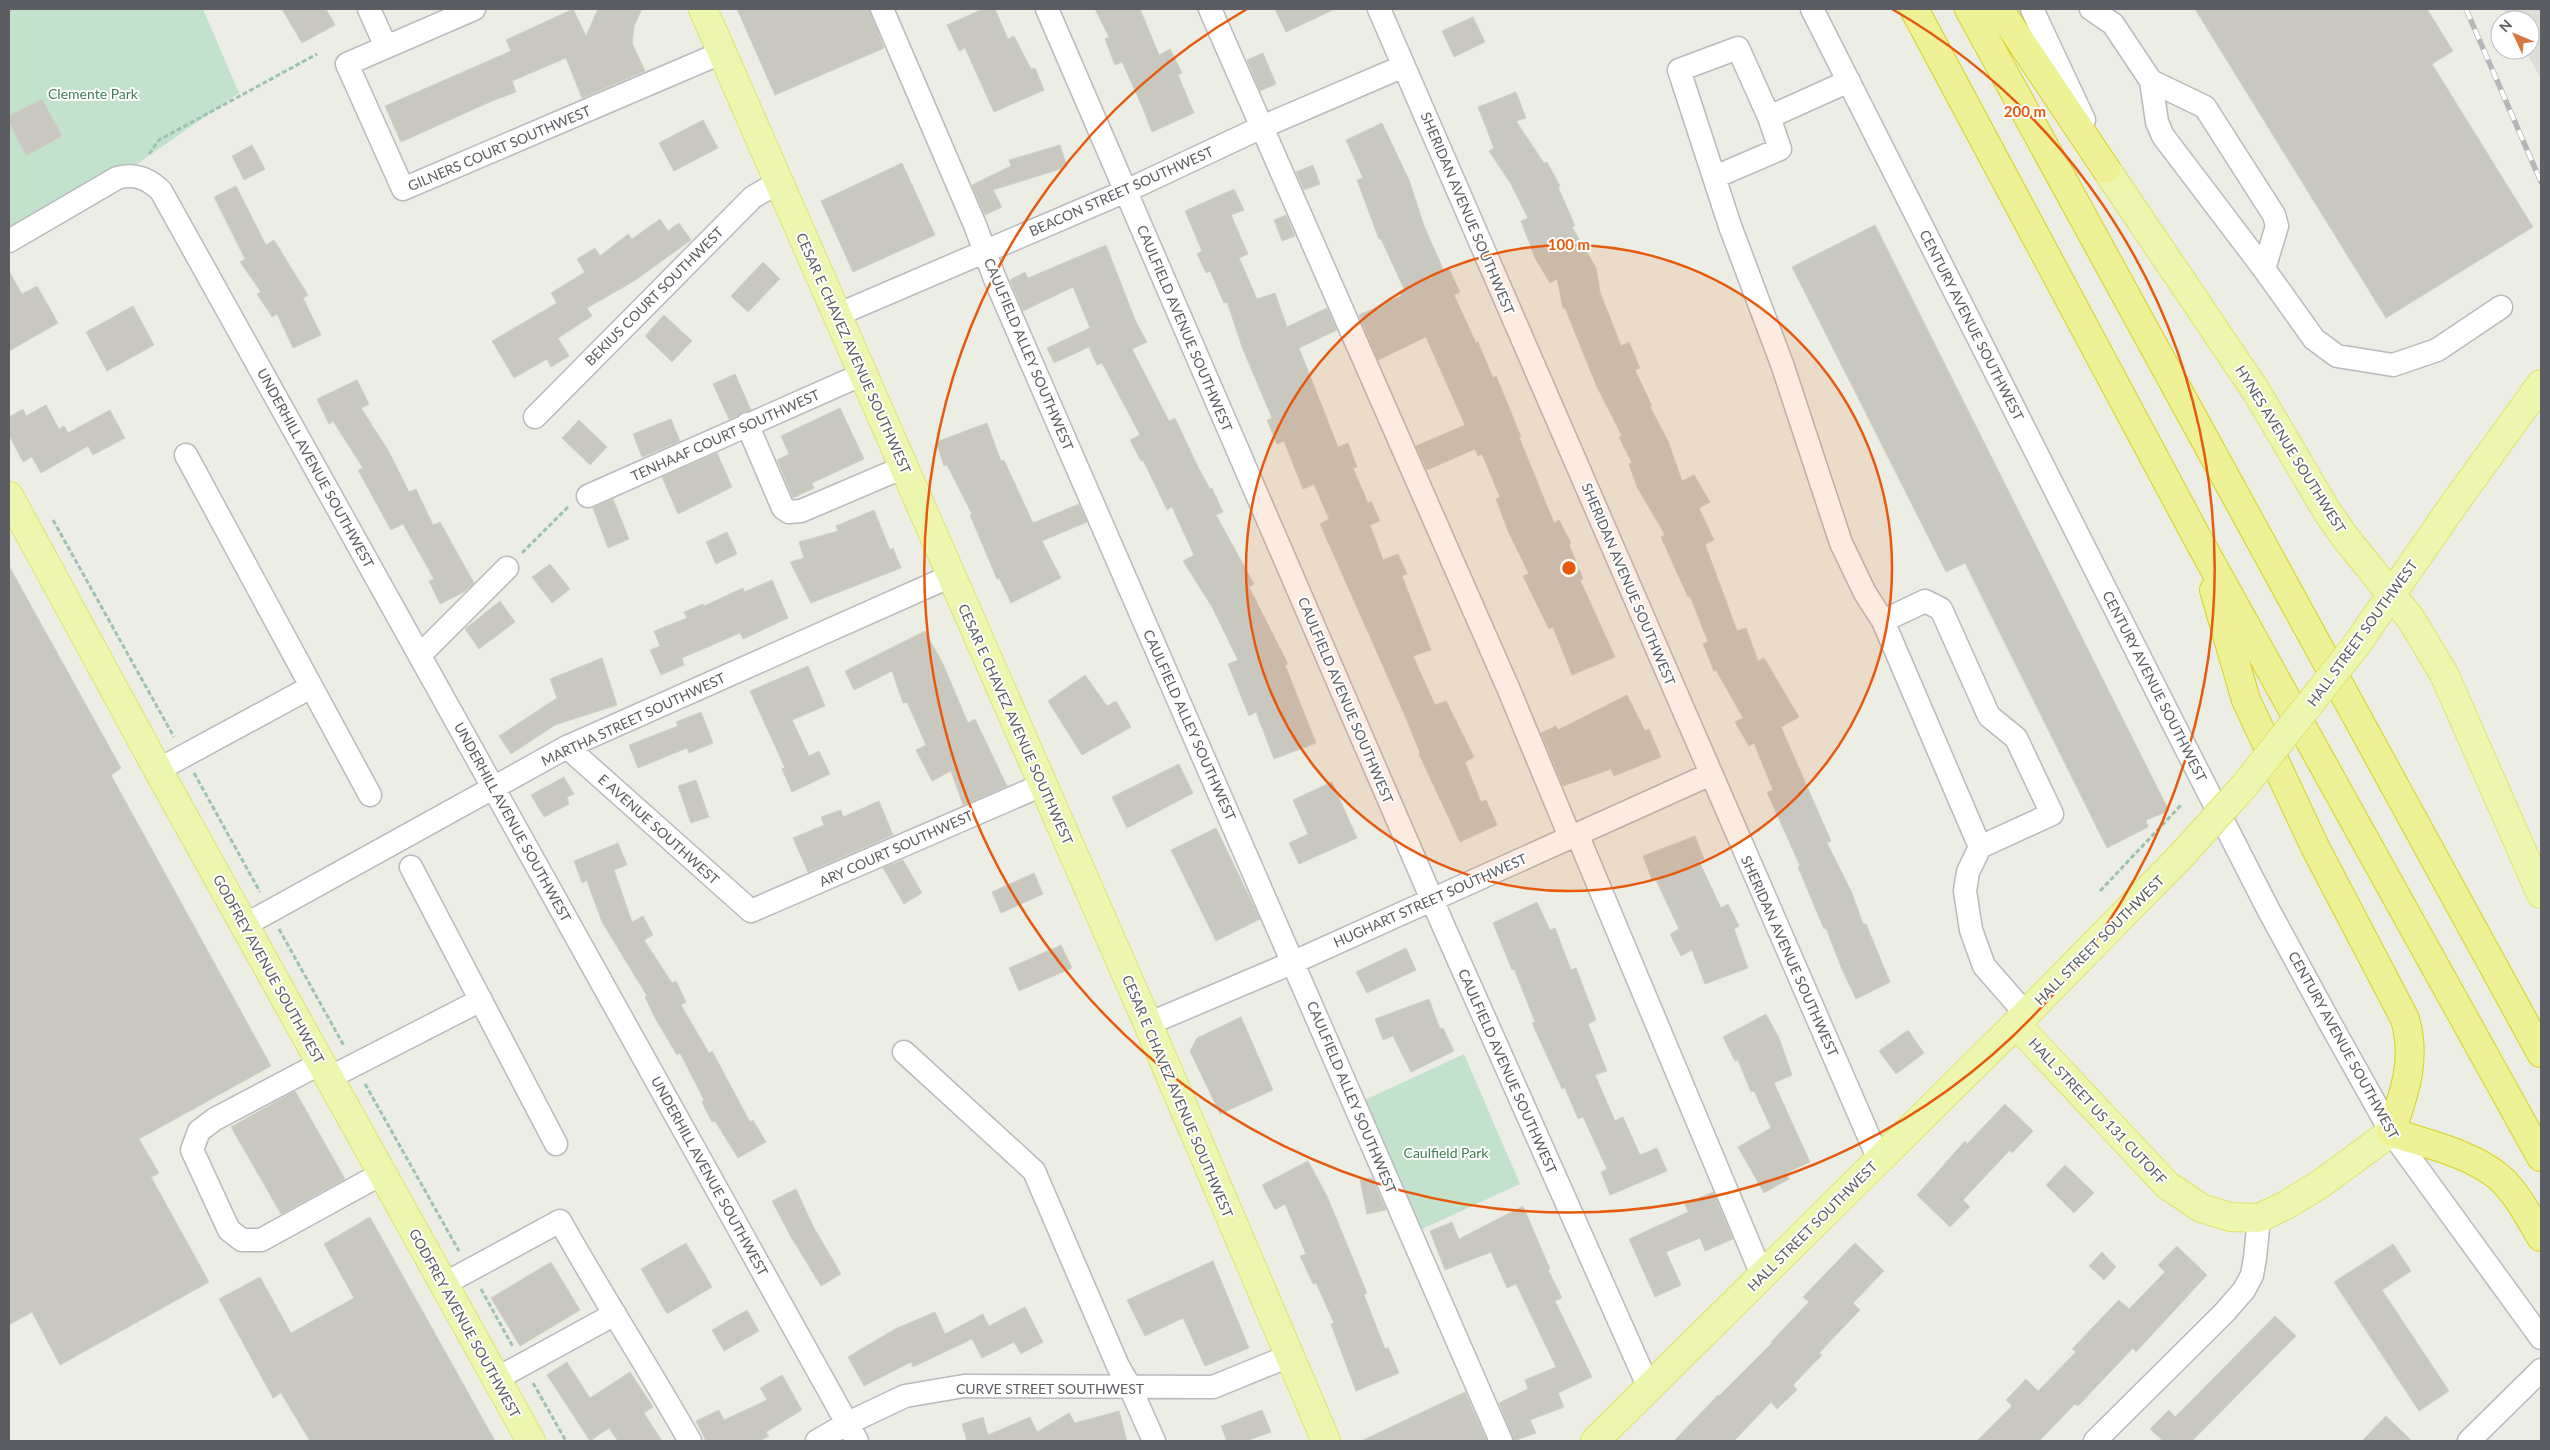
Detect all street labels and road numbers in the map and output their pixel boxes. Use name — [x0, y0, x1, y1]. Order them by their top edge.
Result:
street label: GILNERS COURT SOUTHWEST — [405, 101, 594, 194]
street label: SHERIDAN AVENUE SOUTHWEST — [1418, 109, 1519, 317]
street label: BEACON STREET SOUTHWEST — [1026, 142, 1216, 239]
street label: CAULFIELD AVENUE SOUTHWEST — [1134, 222, 1237, 434]
street label: BEKIUS COURT SOUTHWEST — [581, 223, 727, 369]
street label: CENTURY AVENUE SOUTHWEST — [1916, 227, 2028, 424]
street label: CESAR E CHAVEZ AVENUE SOUTHWEST — [793, 230, 915, 477]
street label: CAULFIELD ALLEY SOUTHWEST — [981, 255, 1078, 453]
street label: HYNES AVENUE SOUTHWEST — [2232, 362, 2350, 537]
street label: UNDERHILL AVENUE SOUTHWEST — [254, 365, 378, 571]
street label: TENHAAF COURT SOUTHWEST — [628, 385, 823, 484]
street label: SHERIDAN AVENUE SOUTHWEST — [1579, 480, 1680, 688]
street label: HALL STREET SOUTHWEST — [2303, 556, 2421, 709]
street label: CENTURY AVENUE SOUTHWEST — [2099, 588, 2211, 785]
street label: CAULFIELD AVENUE SOUTHWEST — [1295, 594, 1398, 806]
street label: CESAR E CHAVEZ AVENUE SOUTHWEST — [955, 601, 1077, 848]
street label: CAULFIELD ALLEY SOUTHWEST — [1140, 627, 1240, 824]
street label: MARTHA STREET SOUTHWEST — [538, 668, 728, 769]
street label: UNDERHILL AVENUE SOUTHWEST — [451, 719, 575, 925]
street label: E AVENUE SOUTHWEST — [595, 770, 723, 888]
street label: ARY COURT SOUTHWEST — [816, 806, 976, 890]
street label: HUGHART STREET SOUTHWEST — [1331, 849, 1530, 950]
street label: SHERIDAN AVENUE SOUTHWEST — [1738, 853, 1842, 1060]
street label: GODFREY AVENUE SOUTHWEST — [210, 871, 329, 1067]
street label: HALL STREET SOUTHWEST — [2031, 871, 2168, 1008]
street label: CENTURY AVENUE SOUTHWEST — [2285, 948, 2403, 1142]
street label: CAULFIELD AVENUE SOUTHWEST — [1455, 966, 1561, 1177]
street label: CESAR E CHAVEZ AVENUE SOUTHWEST — [1119, 972, 1237, 1220]
street label: CAULFIELD ALLEY SOUTHWEST — [1304, 998, 1401, 1196]
street label: HALL STREET US 131 CUTOFF — [2026, 1034, 2170, 1188]
street label: UNDERHILL AVENUE SOUTHWEST — [648, 1073, 772, 1279]
street label: HALL STREET SOUTHWEST — [1744, 1157, 1881, 1294]
street label: GODFREY AVENUE SOUTHWEST — [406, 1225, 525, 1421]
street label: CURVE STREET SOUTHWEST — [956, 1380, 1145, 1397]

